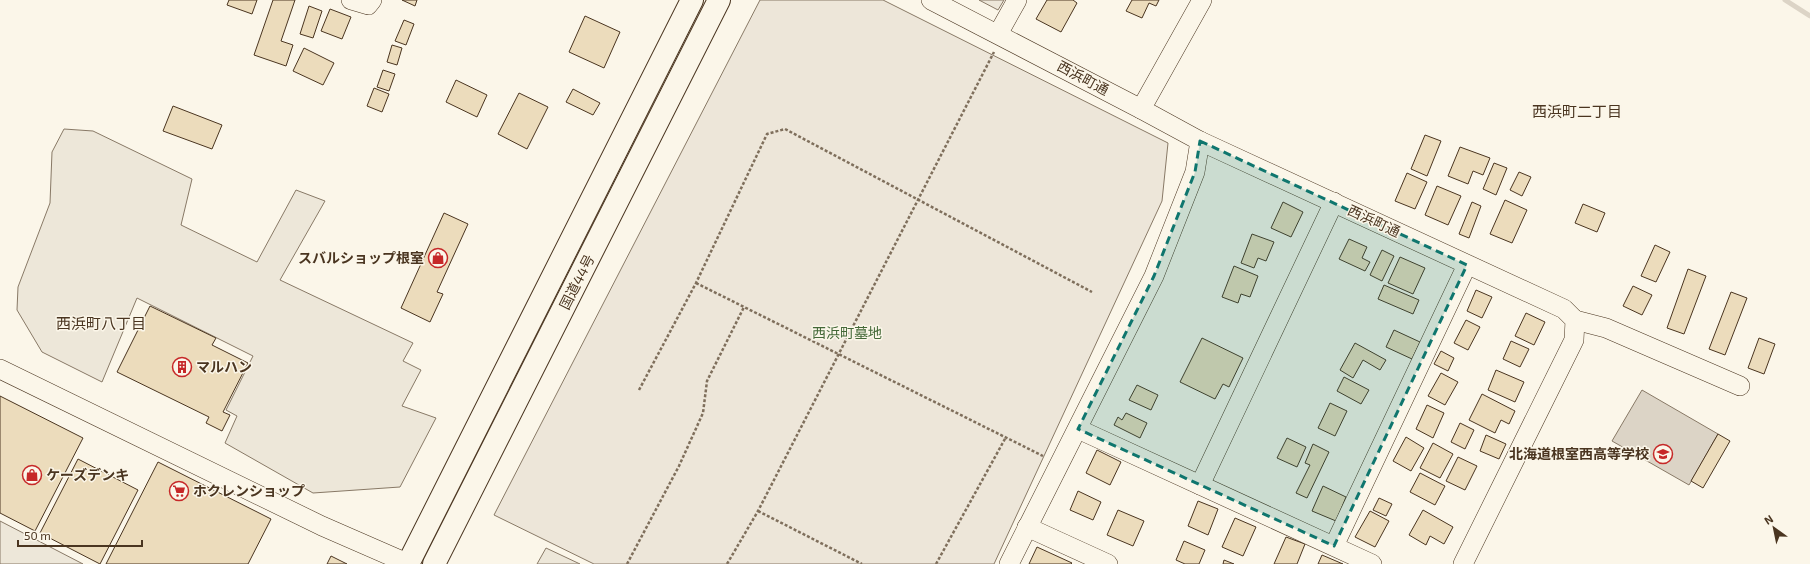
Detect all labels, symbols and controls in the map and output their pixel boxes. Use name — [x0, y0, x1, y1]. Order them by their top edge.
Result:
street label: 西浜町通 — [1055, 57, 1112, 98]
district label: 西浜町二丁目 — [1532, 102, 1622, 120]
street label: 西浜町通 — [1345, 201, 1403, 240]
shop icon: スバルショップ根室 — [427, 247, 449, 269]
place label: スバルショップ根室 — [298, 249, 424, 266]
street label: 国道44号 — [556, 252, 598, 312]
district label: 西浜町八丁目 — [56, 314, 146, 332]
park label: 西浜町墓地 — [812, 324, 882, 341]
building icon: マルハン — [171, 356, 193, 378]
place label: マルハン — [196, 358, 252, 375]
school or university icon: 北海道根室西高等学校 — [1652, 443, 1674, 465]
place label: 北海道根室西高等学校 — [1509, 445, 1649, 462]
shop icon: ケーズデンキ — [21, 464, 43, 486]
place label: ケーズデンキ — [46, 466, 129, 483]
supermarket icon: ホクレンショップ — [168, 480, 190, 502]
place label: ホクレンショップ — [193, 482, 305, 499]
north arrow — [1754, 508, 1794, 548]
text: N — [1761, 512, 1775, 527]
scale bar — [18, 522, 142, 548]
text: 50 m — [24, 528, 51, 542]

